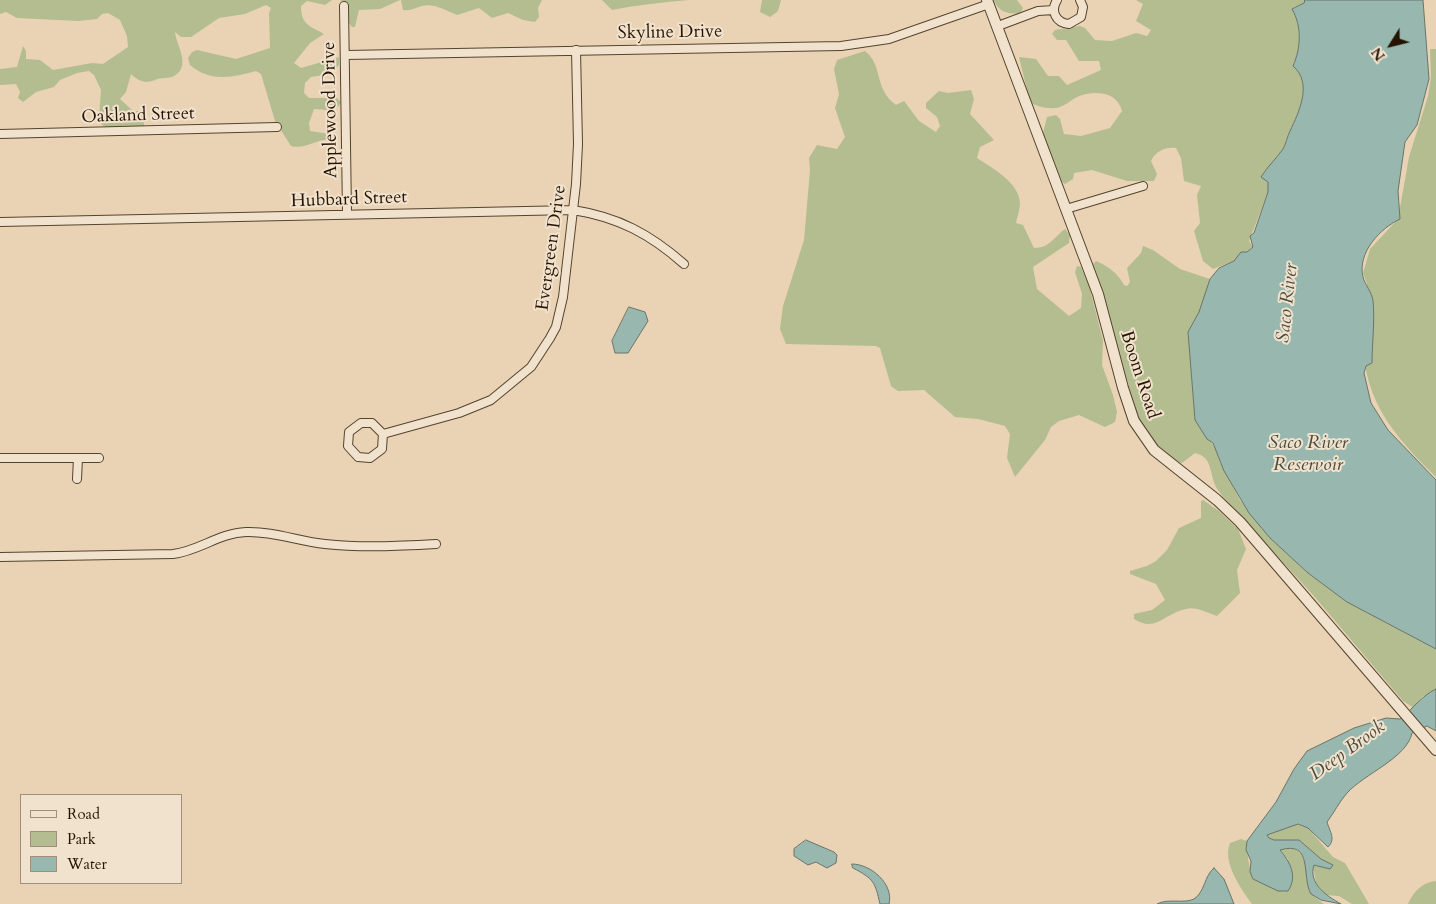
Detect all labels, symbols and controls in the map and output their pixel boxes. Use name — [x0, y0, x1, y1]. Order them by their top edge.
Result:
north arrow — [1366, 20, 1416, 70]
street label: Skyline Drive — [618, 21, 722, 45]
street label: Applewood Drive — [319, 42, 343, 178]
text: N — [1367, 44, 1390, 65]
street label: Oakland Street — [81, 103, 195, 129]
street label: Evergreen Drive — [532, 184, 572, 312]
street label: Hubbard Street — [291, 187, 407, 213]
water label: Saco River — [1272, 262, 1304, 344]
street label: Boom Road — [1115, 328, 1163, 422]
water label: Saco River Reservoir — [1268, 433, 1348, 477]
water label: Deep Brook — [1306, 716, 1390, 786]
legend — [20, 794, 182, 884]
text: Road — [67, 804, 100, 824]
text: Park — [67, 829, 96, 849]
text: Water — [67, 854, 107, 874]

